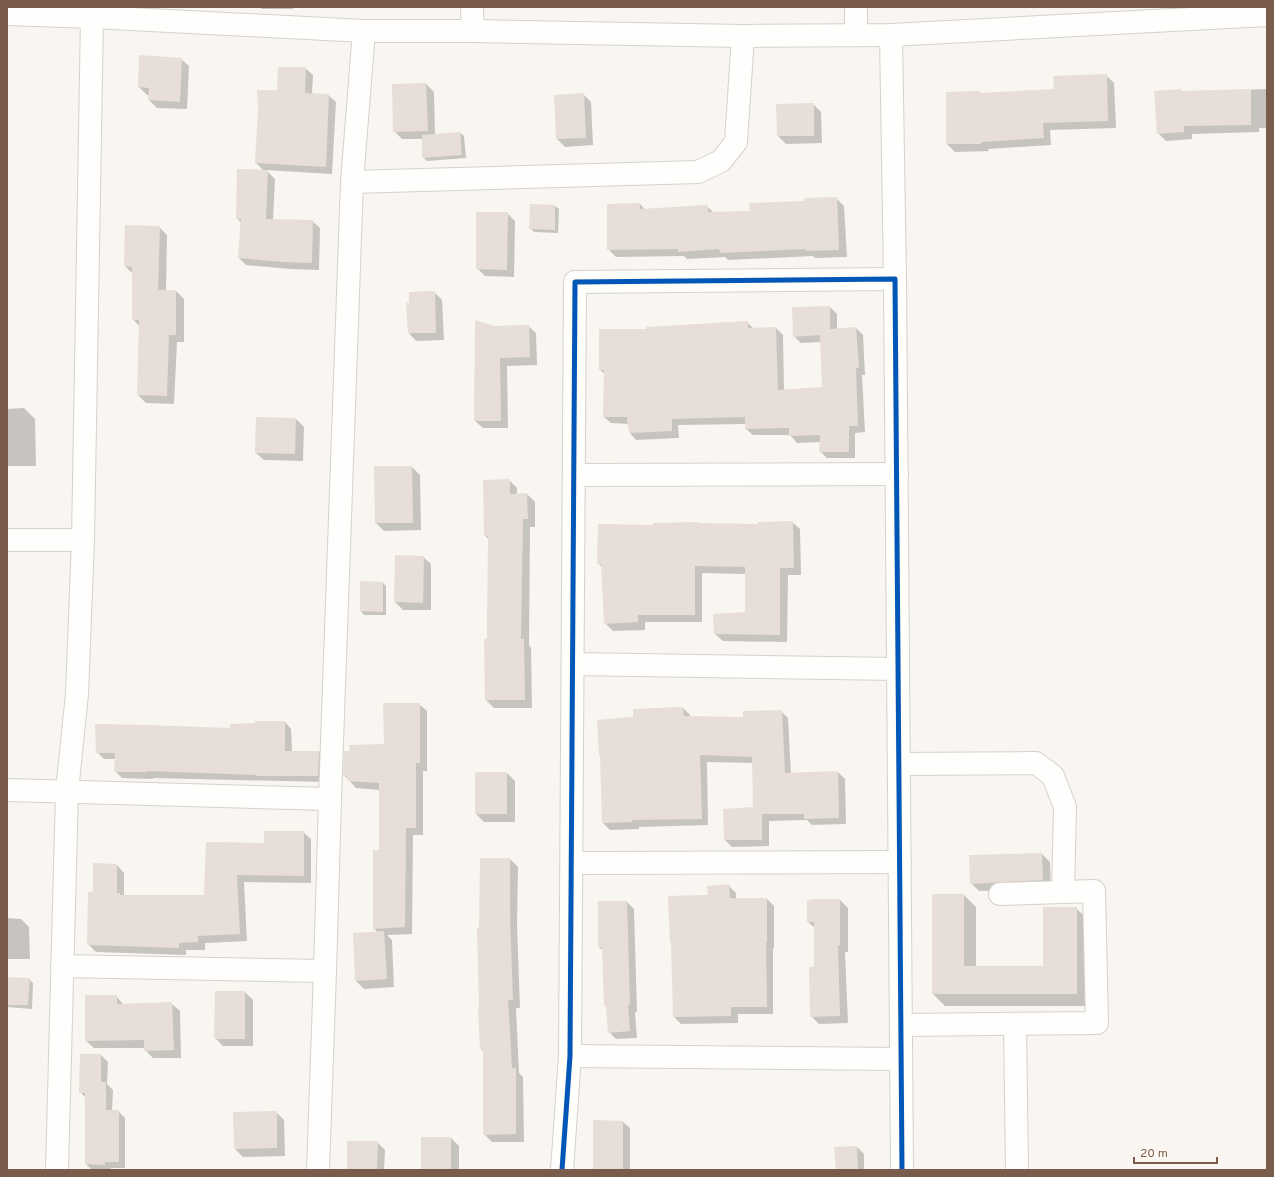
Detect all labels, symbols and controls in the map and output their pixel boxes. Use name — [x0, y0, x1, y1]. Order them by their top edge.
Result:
scale bar — [1134, 1139, 1217, 1165]
text: 20 m — [1140, 1146, 1168, 1162]

